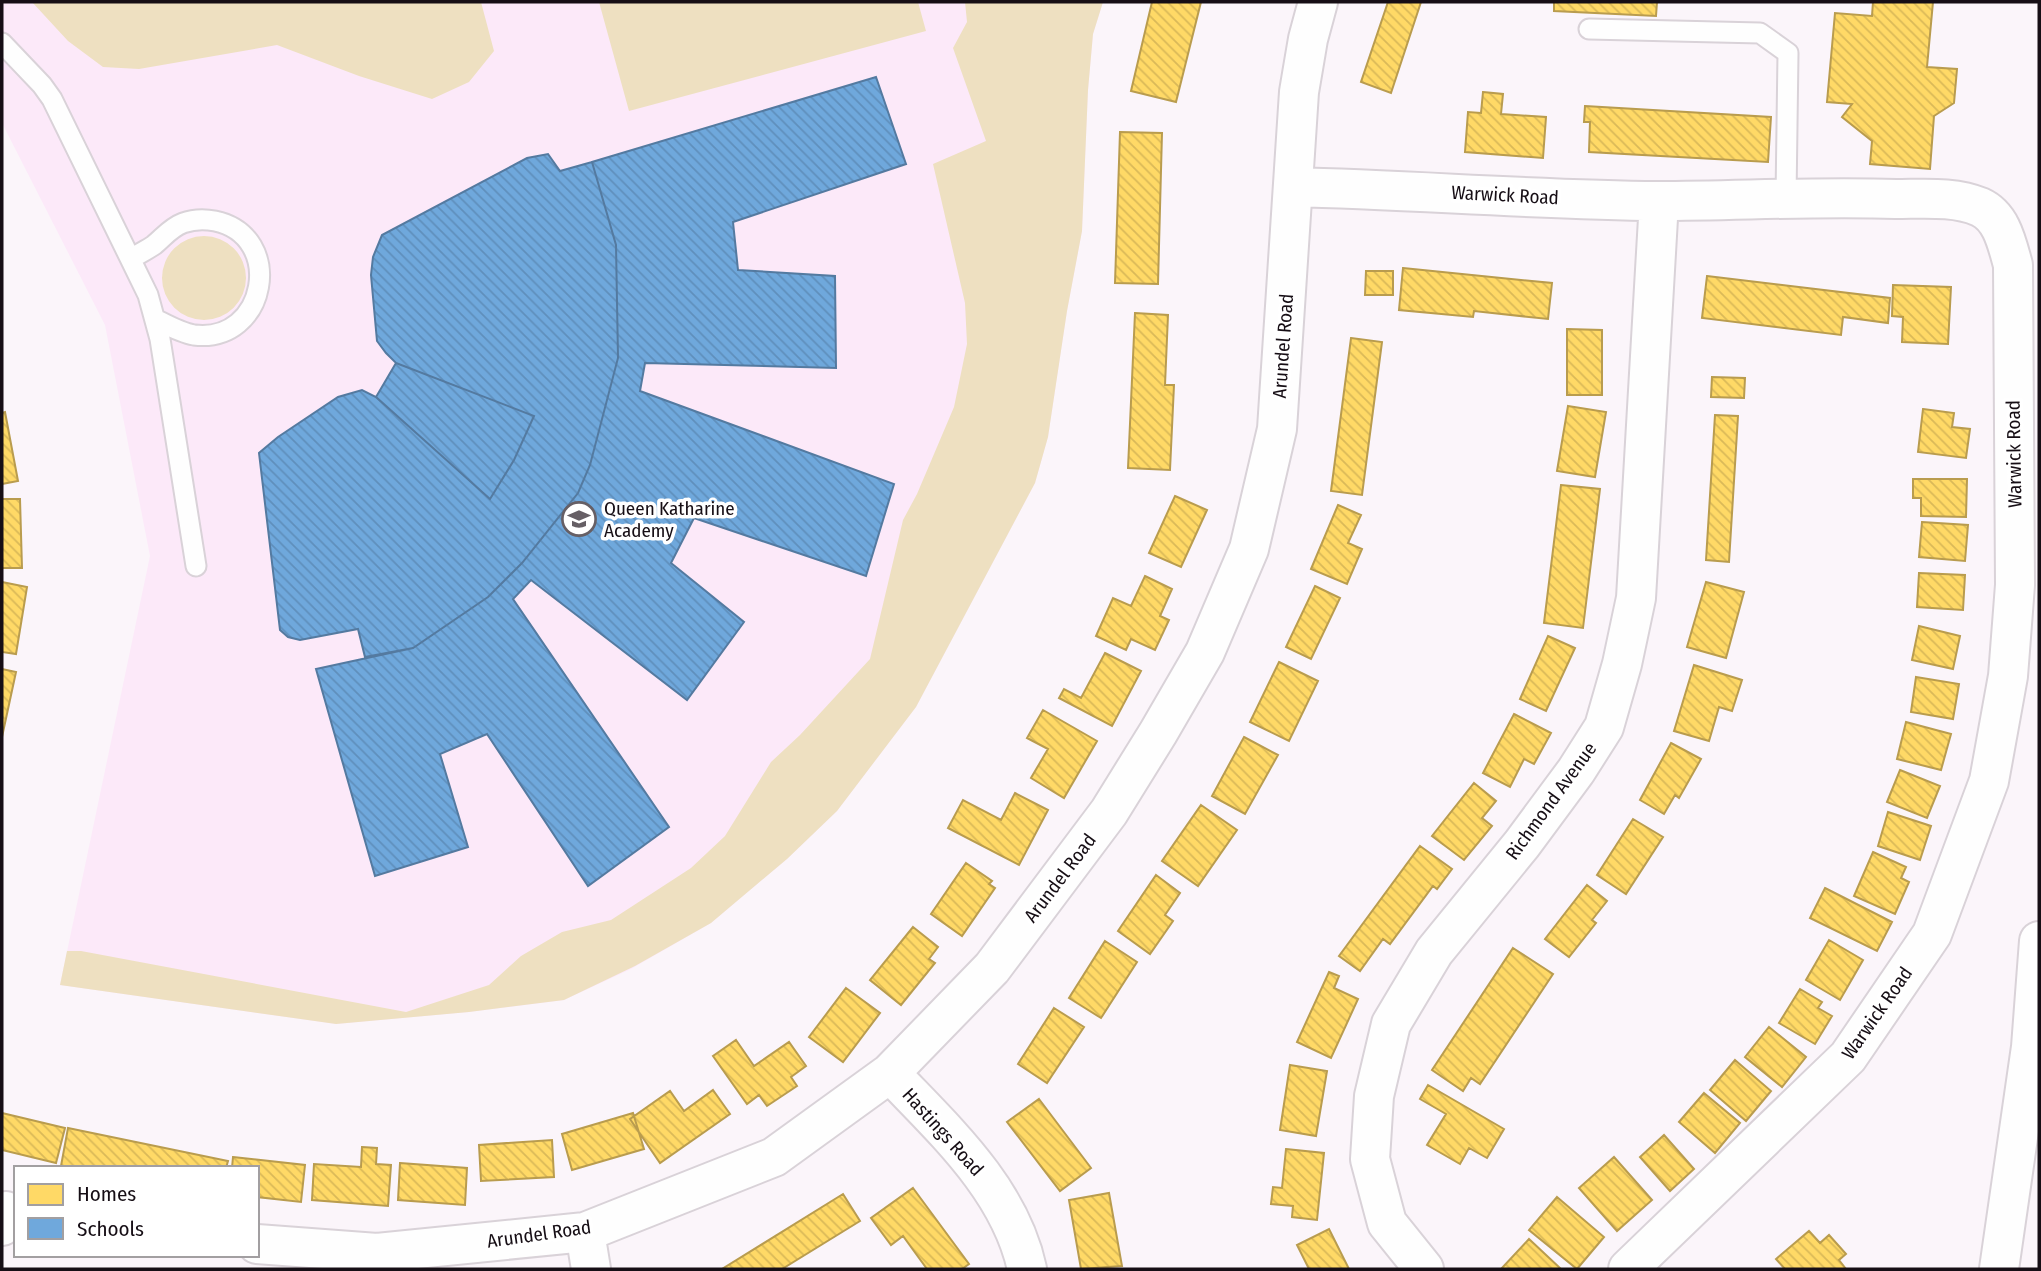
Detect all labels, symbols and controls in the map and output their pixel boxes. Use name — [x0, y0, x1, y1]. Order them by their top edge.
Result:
street label: Warwick Road — [1451, 181, 1559, 209]
street label: Arundel Road — [1268, 293, 1298, 399]
street label: Warwick Road — [2002, 400, 2026, 508]
place label: Queen Katharine Academy — [604, 497, 735, 542]
school or university icon: Queen Katharine Academy — [560, 500, 598, 538]
street label: Richmond Avenue — [1501, 738, 1601, 864]
street label: Arundel Road — [1019, 829, 1101, 927]
street label: Warwick Road — [1837, 962, 1917, 1064]
street label: Hastings Road — [897, 1083, 989, 1181]
legend — [14, 1166, 259, 1257]
text: Homes — [77, 1181, 136, 1207]
street label: Arundel Road — [485, 1215, 593, 1253]
text: Schools — [77, 1216, 144, 1242]

